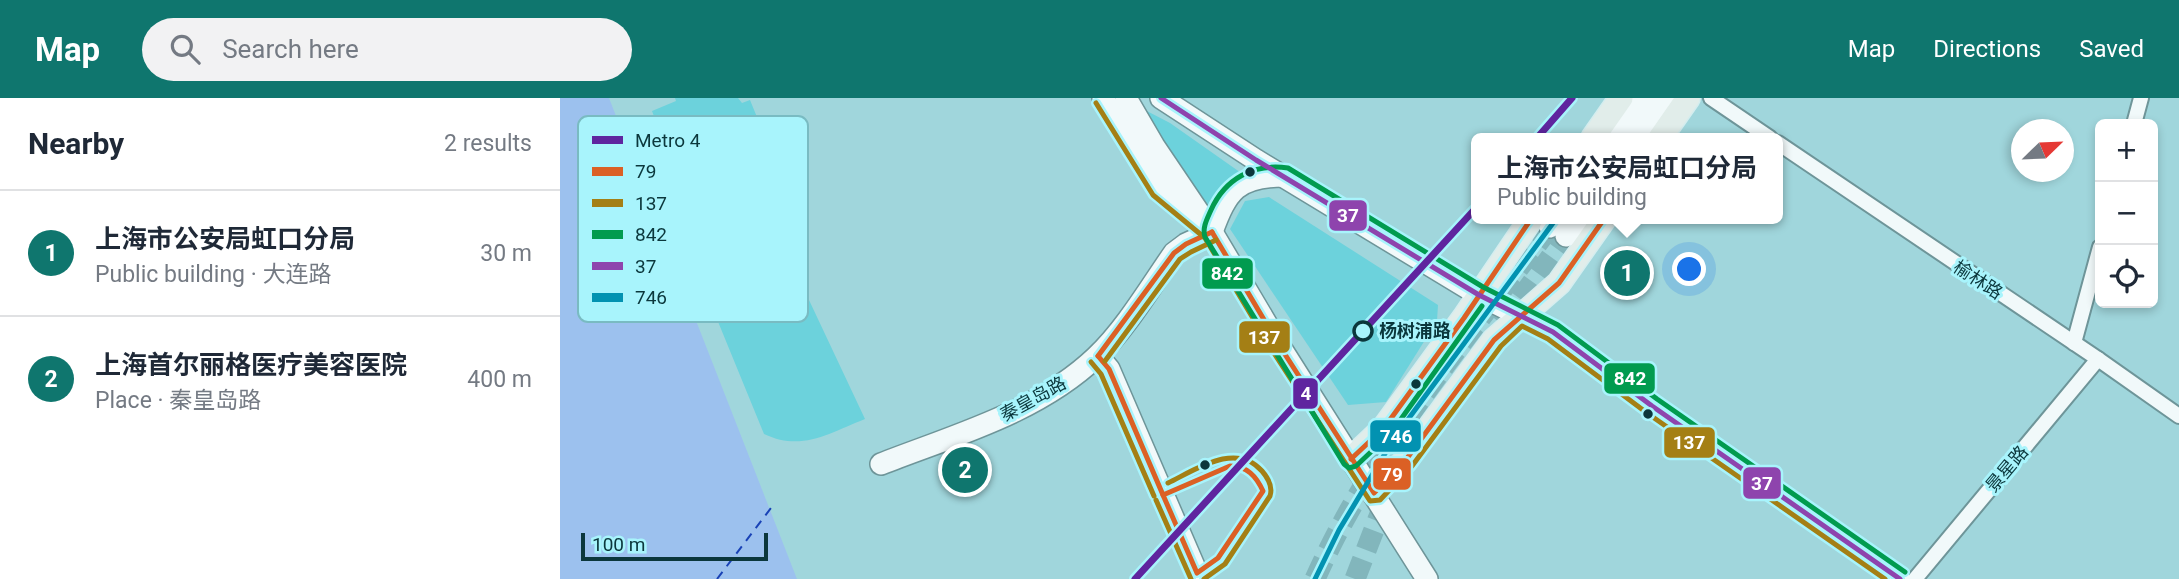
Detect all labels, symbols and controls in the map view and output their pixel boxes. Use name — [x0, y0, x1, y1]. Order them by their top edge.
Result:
search box — [142, 18, 632, 81]
text: Map — [35, 30, 100, 69]
icon: search — [166, 30, 204, 68]
text: Search here — [222, 34, 359, 64]
text: Map — [1848, 35, 1895, 63]
text: Directions — [1933, 35, 2041, 63]
text: Saved — [2079, 35, 2144, 63]
legend — [578, 116, 808, 322]
north arrow — [2011, 119, 2074, 182]
map controls — [2095, 119, 2158, 308]
button: + — [2095, 119, 2158, 182]
text: Nearby — [28, 126, 124, 161]
text: Metro 4 — [635, 129, 701, 152]
text: 2 results — [444, 130, 532, 157]
popup — [1471, 133, 1783, 224]
text: 上海市公安局虹口分局 — [1497, 153, 1757, 183]
text: 79 — [635, 160, 656, 183]
unlabelled marker — [1243, 165, 1257, 179]
button: − — [2095, 182, 2158, 245]
text: Public building — [1497, 184, 1647, 211]
text: 137 — [635, 192, 667, 215]
line badge: 37 — [1328, 199, 1368, 232]
text: 37 — [1337, 204, 1359, 227]
text: 842 — [635, 223, 667, 246]
text: 上海市公安局虹口分局 — [95, 224, 355, 254]
text: 1 — [44, 240, 58, 267]
text: 30 m — [480, 240, 532, 267]
button: locate — [2095, 245, 2158, 308]
pin: 1 — [1604, 247, 1650, 299]
your location — [1672, 252, 1706, 286]
text: 37 — [635, 255, 656, 278]
street label: 榆林路 — [1950, 256, 2007, 303]
line badge: 842 — [1201, 257, 1254, 290]
text: Public building · 大连路 — [95, 261, 331, 288]
text: 842 — [1211, 262, 1243, 285]
text: 746 — [635, 286, 667, 309]
line badge: 137 — [1238, 320, 1291, 354]
place label: 杨树浦路 — [1379, 320, 1451, 341]
marker: 杨树浦路 — [1353, 321, 1373, 341]
text: 137 — [1248, 326, 1280, 349]
text: 上海首尔丽格医疗美容医院 — [95, 350, 407, 380]
line badge: 842 — [1603, 362, 1656, 395]
text: 2 — [44, 366, 58, 393]
text: 400 m — [467, 366, 532, 393]
text: 842 — [1614, 367, 1646, 390]
street label: 秦皇岛路 — [996, 372, 1069, 425]
line badge: 4 — [1292, 377, 1319, 410]
unlabelled marker — [1409, 377, 1423, 391]
text: 4 — [1301, 382, 1312, 405]
text: Place · 秦皇岛路 — [95, 387, 261, 414]
unlabelled marker — [1641, 407, 1655, 421]
line badge: 746 — [1369, 419, 1422, 453]
text: 746 — [1380, 425, 1412, 448]
line badge: 137 — [1663, 426, 1716, 459]
text: 137 — [1673, 431, 1705, 454]
street label: 景星路 — [1981, 441, 2032, 496]
pin: 2 — [942, 444, 988, 496]
line badge: 79 — [1372, 457, 1412, 491]
unlabelled marker — [1198, 458, 1212, 472]
text: 79 — [1381, 463, 1403, 486]
line badge: 37 — [1742, 466, 1782, 500]
text: 37 — [1751, 472, 1773, 495]
scale bar — [581, 530, 768, 562]
text: 100 m — [592, 533, 645, 556]

